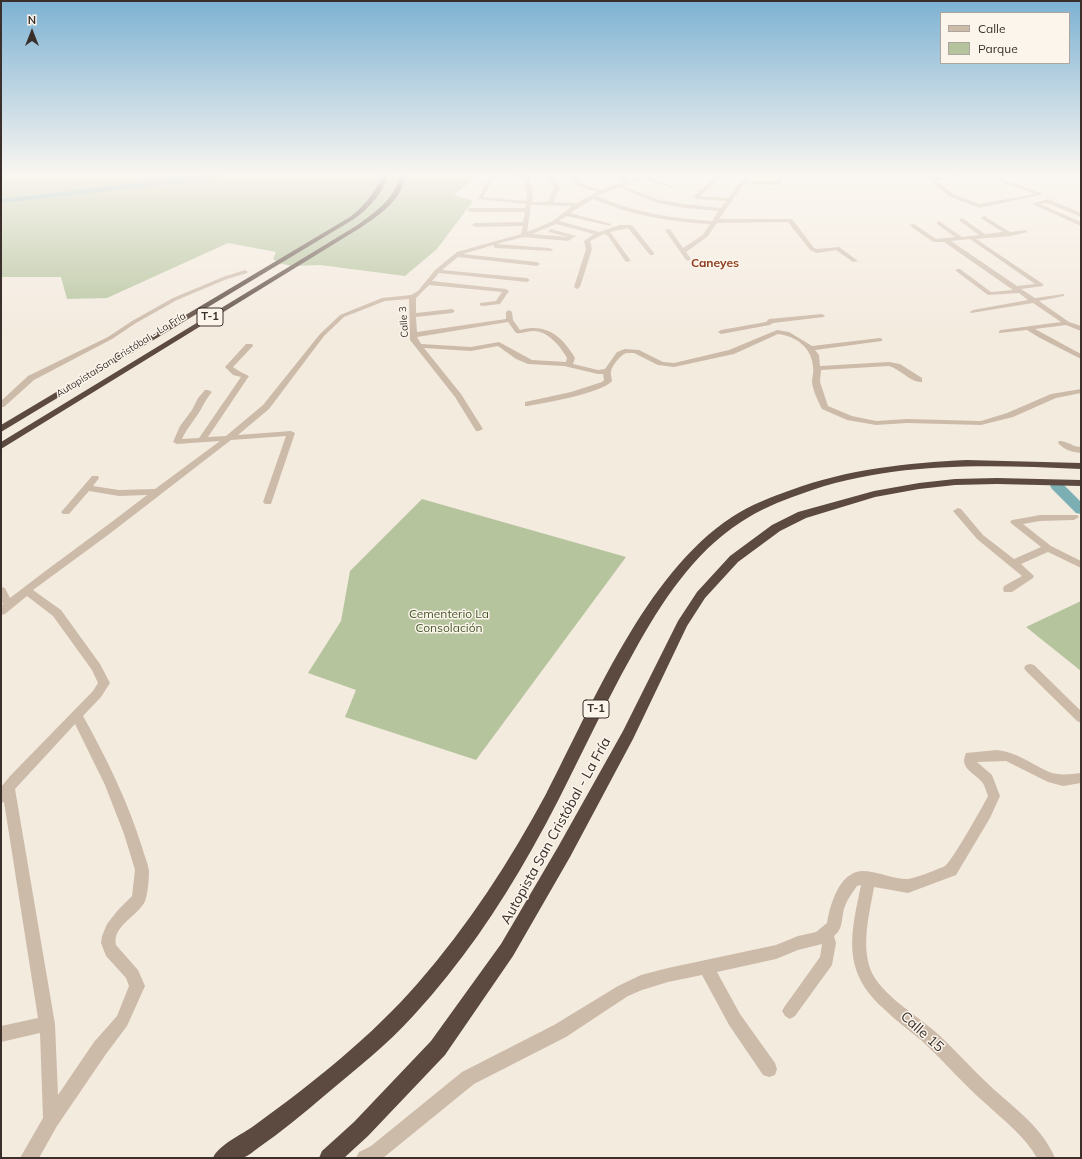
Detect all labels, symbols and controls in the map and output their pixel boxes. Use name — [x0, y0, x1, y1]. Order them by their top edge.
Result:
north arrow — [12, 12, 52, 52]
legend — [940, 12, 1070, 64]
text: N — [28, 13, 36, 27]
text: Calle — [978, 21, 1005, 36]
text: Parque — [978, 41, 1018, 56]
district label: Caneyes — [691, 256, 739, 270]
street label: Calle 3 — [397, 306, 411, 338]
road number: T-1 — [197, 308, 223, 326]
street label: Autopista San Cristóbal - La Fría — [54, 310, 188, 400]
park label: Cementerio La Consolación — [409, 607, 489, 635]
road number: T-1 — [583, 700, 609, 718]
street label: Autopista San Cristóbal - La Fría — [497, 735, 615, 927]
street label: Calle 15 — [897, 1008, 947, 1056]

